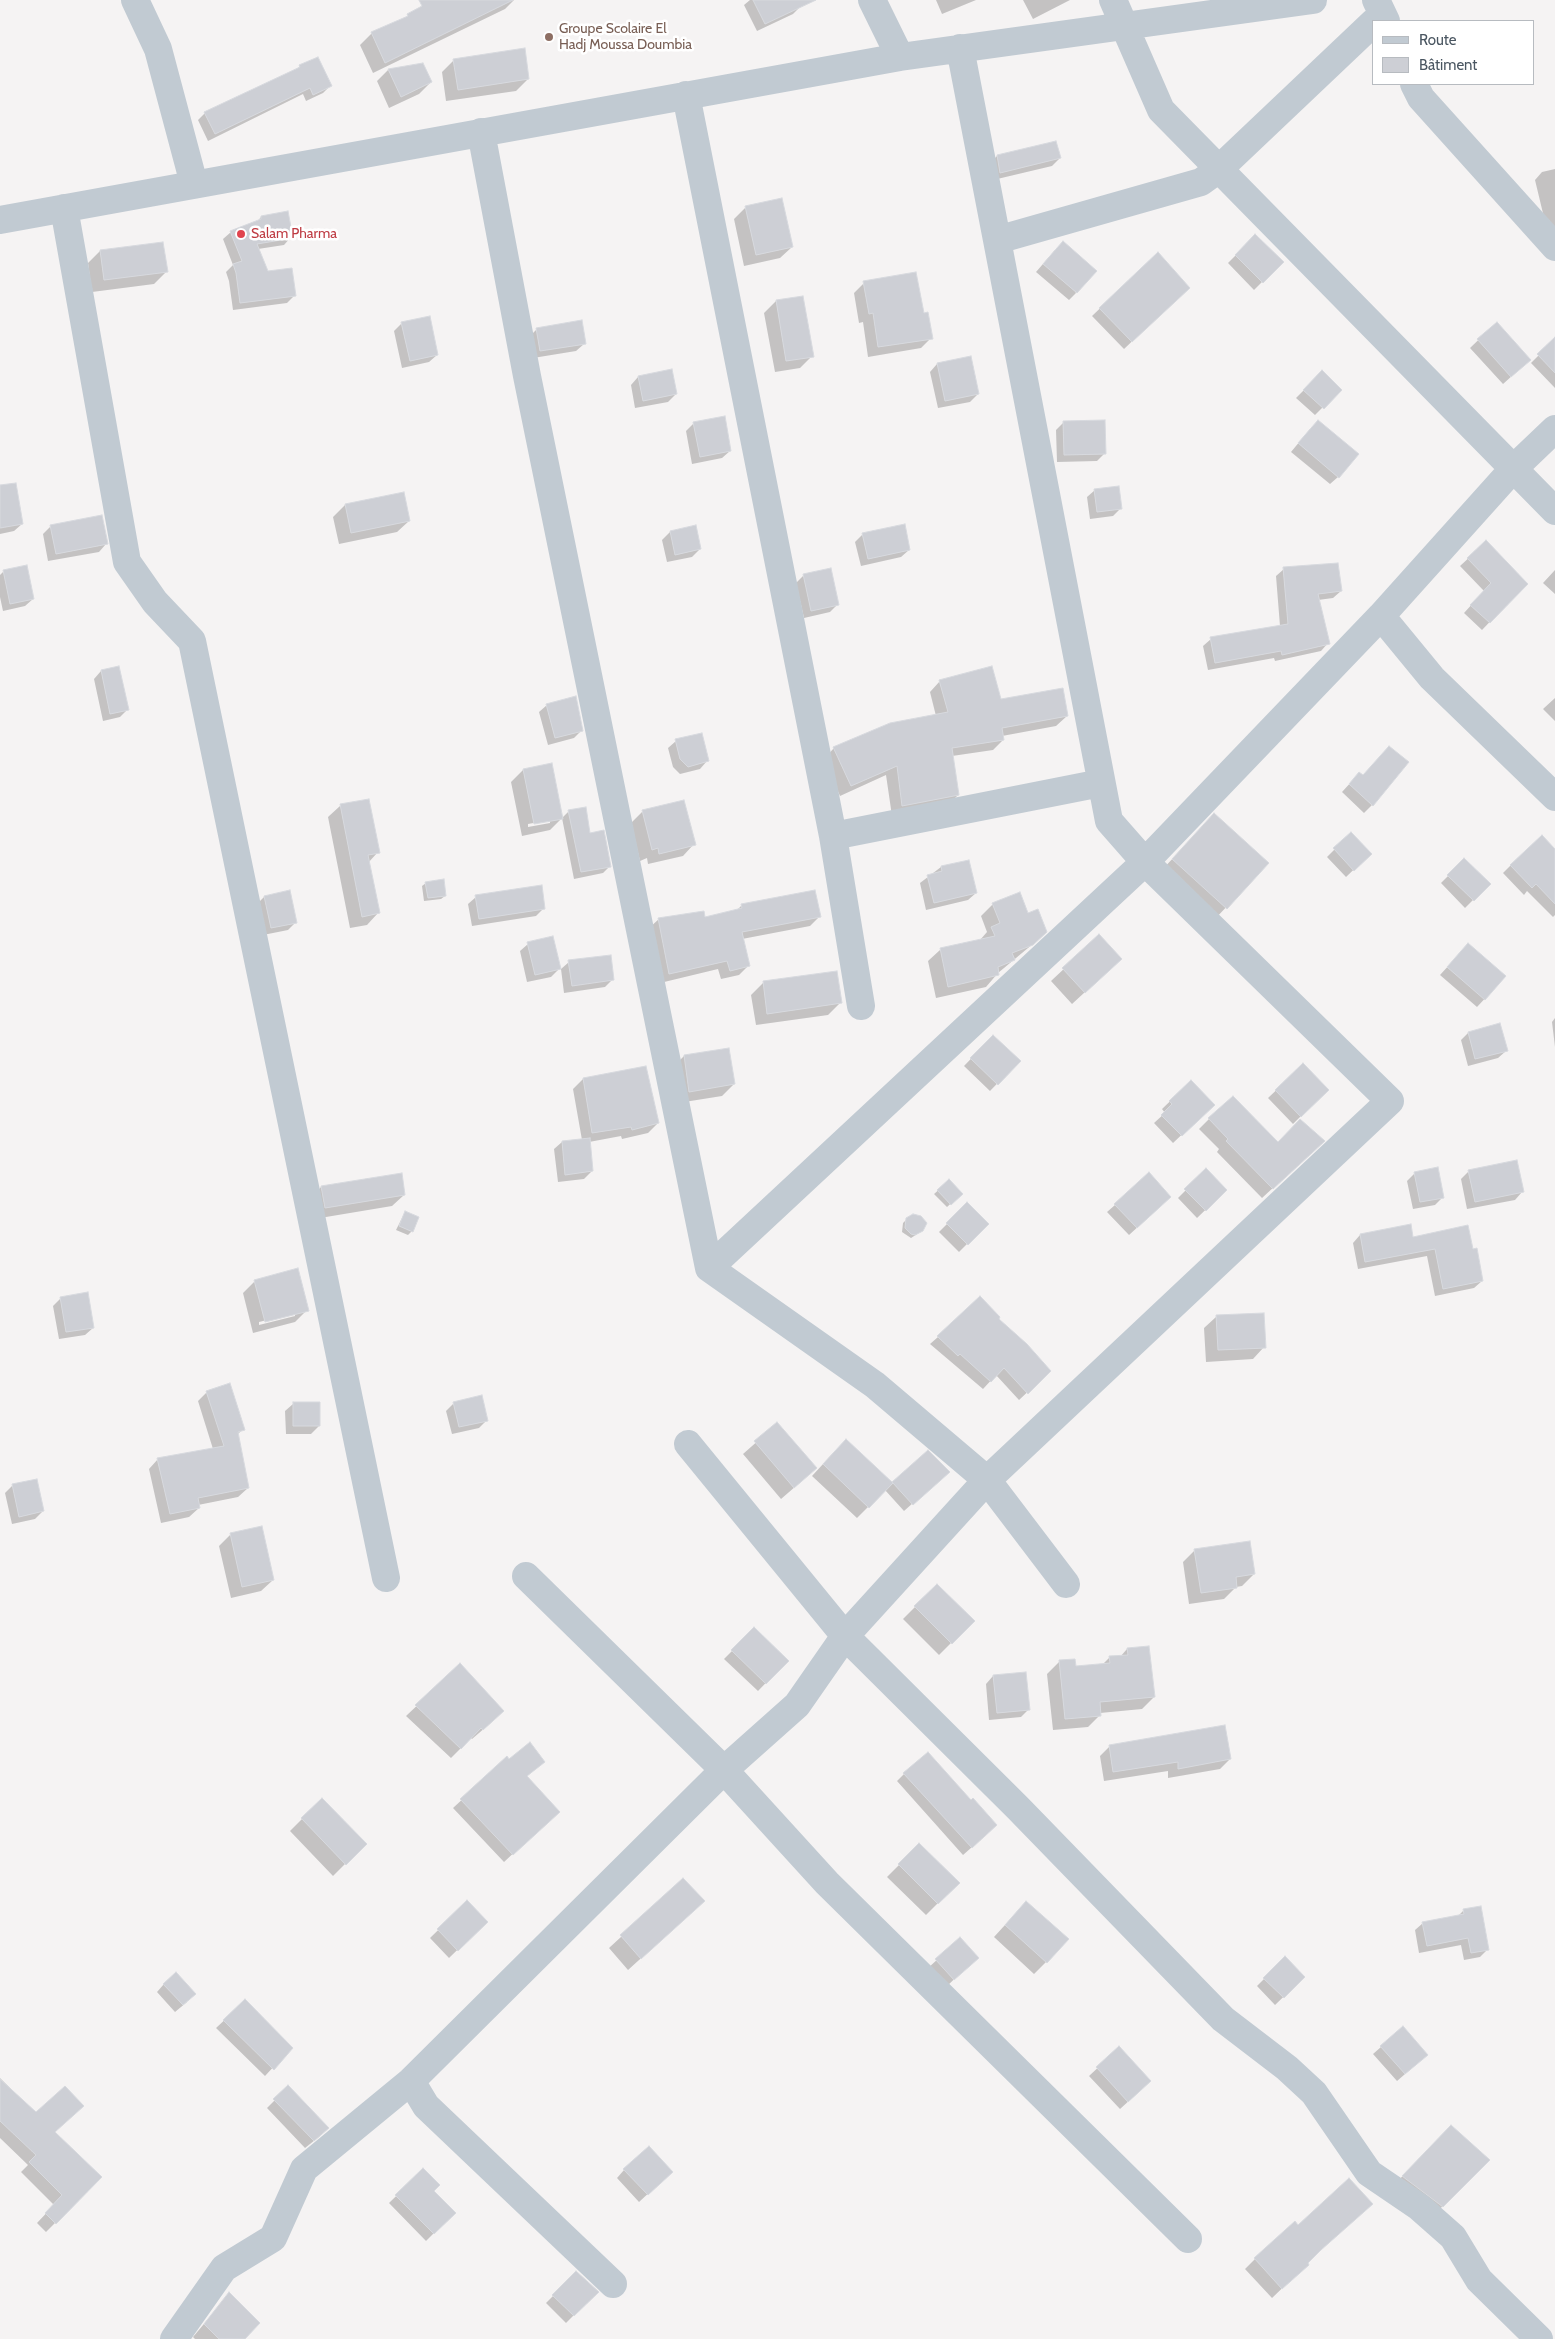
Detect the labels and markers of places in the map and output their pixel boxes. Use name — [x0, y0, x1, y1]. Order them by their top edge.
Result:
place label: Groupe Scolaire El Hadj Moussa Doumbia — [559, 21, 692, 54]
marker: Groupe Scolaire El Hadj Moussa Doumbia — [543, 31, 555, 43]
place label: Salam Pharma — [251, 226, 337, 242]
marker: Salam Pharma — [235, 228, 247, 240]

